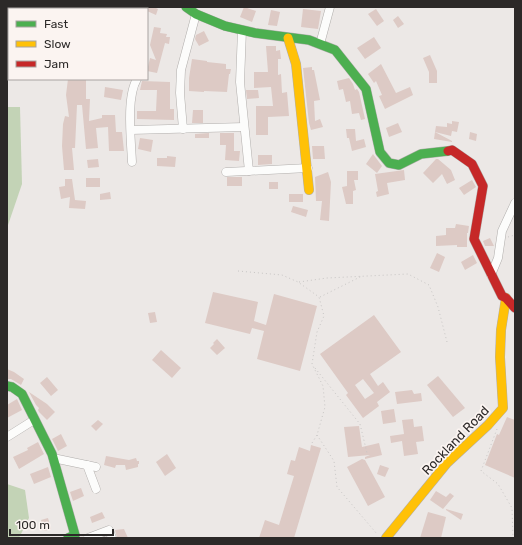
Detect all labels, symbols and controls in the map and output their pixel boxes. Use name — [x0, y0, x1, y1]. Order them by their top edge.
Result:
legend — [8, 8, 148, 80]
text: Fast — [44, 17, 68, 31]
text: Slow — [44, 37, 71, 51]
text: Jam — [44, 57, 69, 71]
street label: Rockland Road — [419, 403, 492, 478]
scale bar — [10, 511, 113, 537]
text: 100 m — [16, 518, 50, 532]

